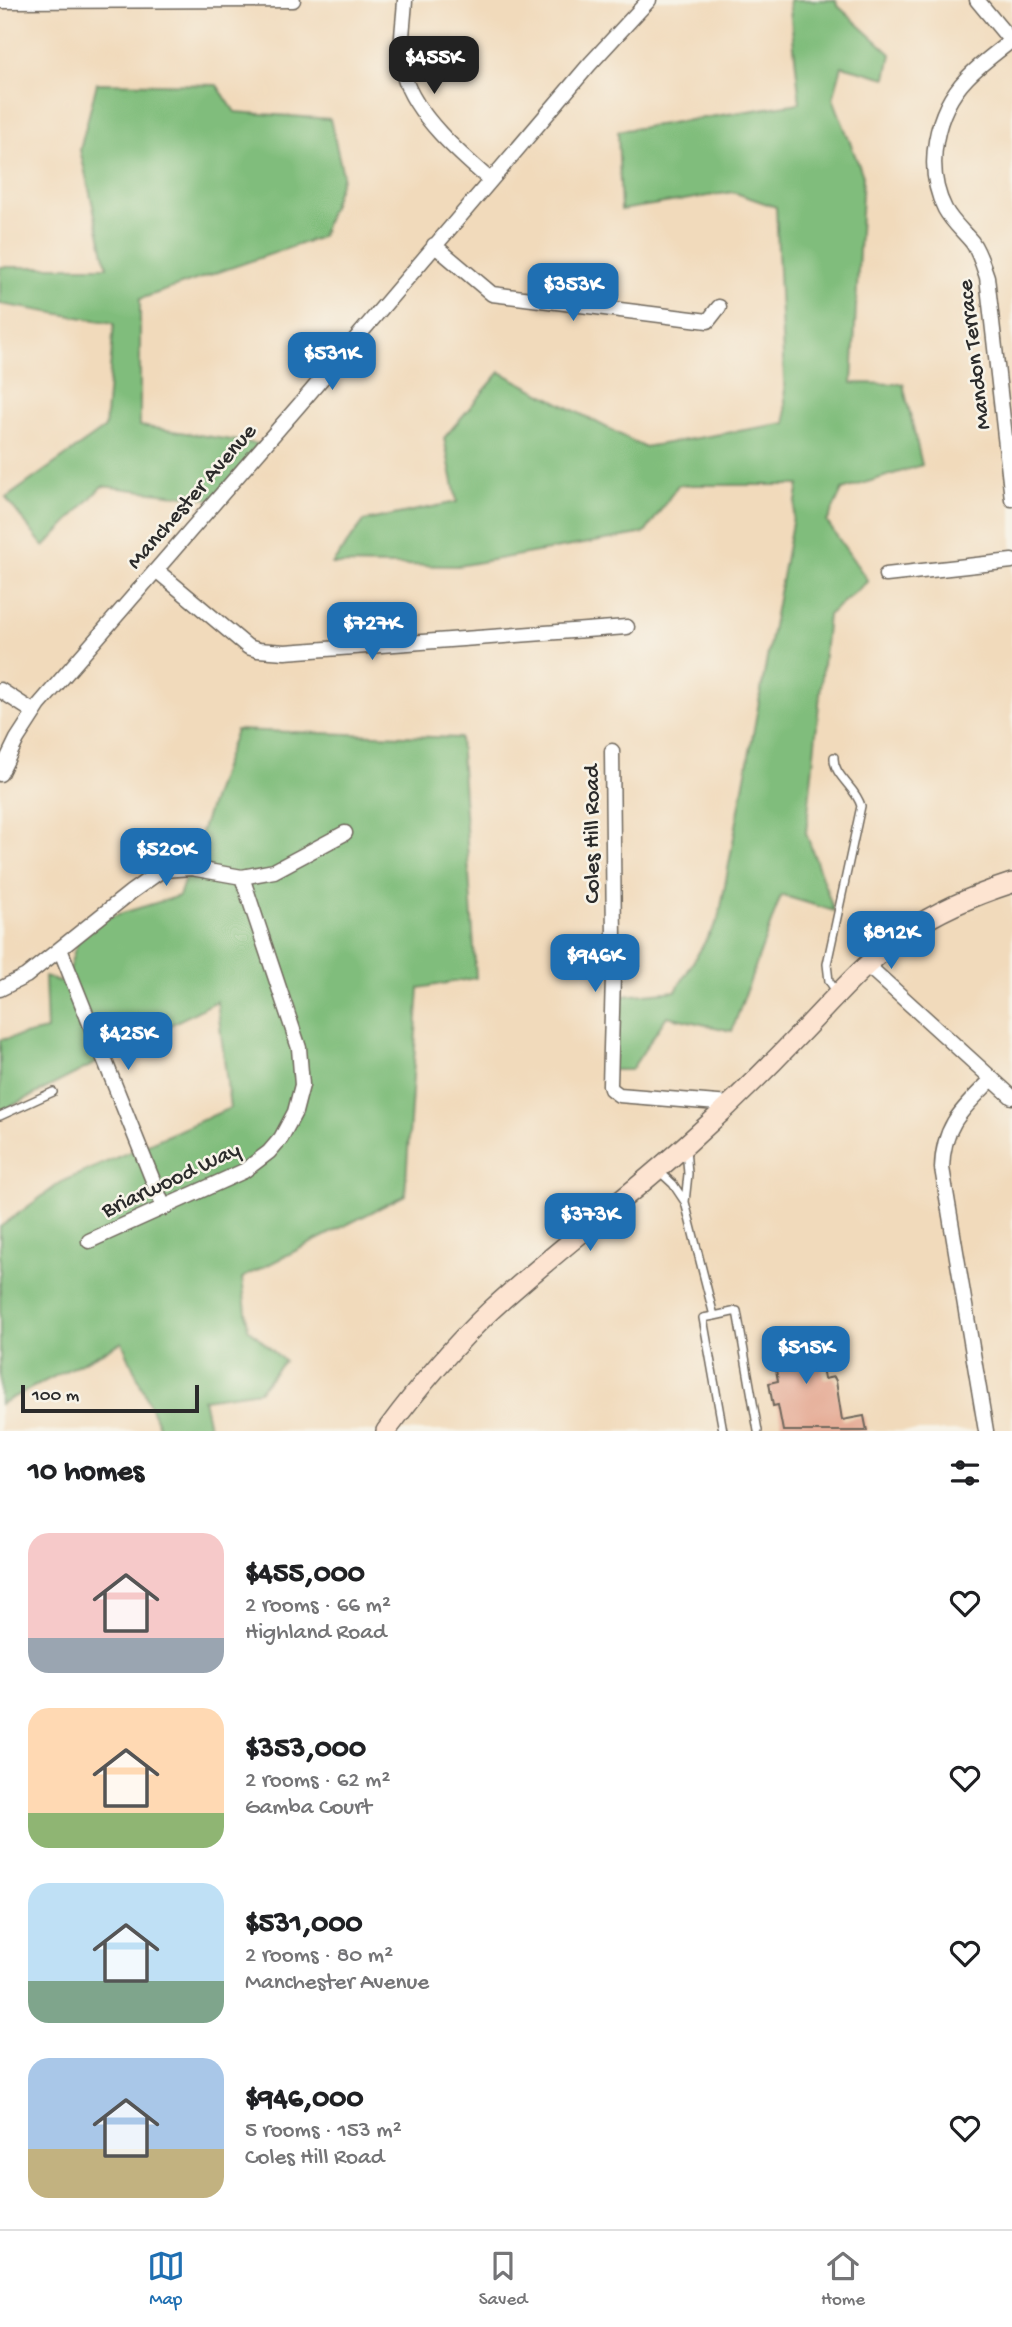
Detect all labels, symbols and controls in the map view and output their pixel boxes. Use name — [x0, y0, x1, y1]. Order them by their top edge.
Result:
pin: $455K — [385, 36, 483, 96]
text: $455K — [405, 45, 463, 72]
pin: $353K — [524, 264, 622, 323]
text: $353K — [544, 272, 602, 299]
street label: Mandon Terrace — [953, 277, 998, 431]
pin: $531K — [283, 332, 381, 392]
text: $531K — [304, 341, 360, 368]
street label: Manchester Avenue — [122, 418, 264, 576]
pin: $727K — [323, 602, 421, 662]
text: $727K — [343, 611, 401, 638]
street label: Coles Hill Road — [580, 763, 607, 904]
pin: $520K — [117, 828, 215, 888]
text: $520K — [136, 837, 196, 864]
pin: $812K — [842, 912, 940, 971]
text: $812K — [863, 920, 919, 947]
pin: $946K — [546, 934, 644, 994]
text: $946K — [566, 943, 624, 970]
pin: $425K — [79, 1012, 177, 1072]
text: $425K — [99, 1021, 157, 1048]
street label: Briarwood Way — [97, 1137, 245, 1226]
pin: $373K — [541, 1194, 639, 1253]
text: $373K — [561, 1202, 619, 1229]
pin: $515K — [757, 1326, 855, 1386]
text: $515K — [778, 1335, 834, 1362]
scale bar — [21, 1382, 200, 1414]
text: 100 m — [32, 1385, 79, 1408]
icon: filters — [946, 1454, 984, 1492]
text: 10 homes — [28, 1456, 144, 1491]
text: $455,000 — [245, 1558, 365, 1593]
icon: home — [84, 1561, 168, 1645]
icon: heart — [946, 1584, 984, 1622]
text: 2 rooms · 66 m² — [245, 1593, 391, 1620]
text: Highland Road — [245, 1620, 386, 1647]
text: $353,000 — [245, 1733, 366, 1768]
icon: home — [84, 1736, 168, 1820]
icon: heart — [946, 1759, 984, 1797]
text: 2 rooms · 62 m² — [245, 1768, 390, 1795]
text: Gamba Court — [245, 1795, 372, 1822]
text: $531,000 — [245, 1908, 362, 1943]
icon: home — [84, 1911, 168, 1995]
icon: heart — [946, 1934, 984, 1972]
text: 2 rooms · 80 m² — [245, 1943, 393, 1970]
text: Manchester Avenue — [245, 1970, 429, 1997]
text: $946,000 — [245, 2083, 363, 2118]
icon: home — [84, 2086, 168, 2170]
icon: heart — [946, 2109, 984, 2147]
text: 5 rooms · 153 m² — [245, 2118, 402, 2145]
text: Coles Hill Road — [245, 2145, 384, 2172]
tab: Map — [147, 2247, 185, 2312]
tab: Saved — [479, 2247, 527, 2312]
tab: Home — [821, 2247, 865, 2312]

